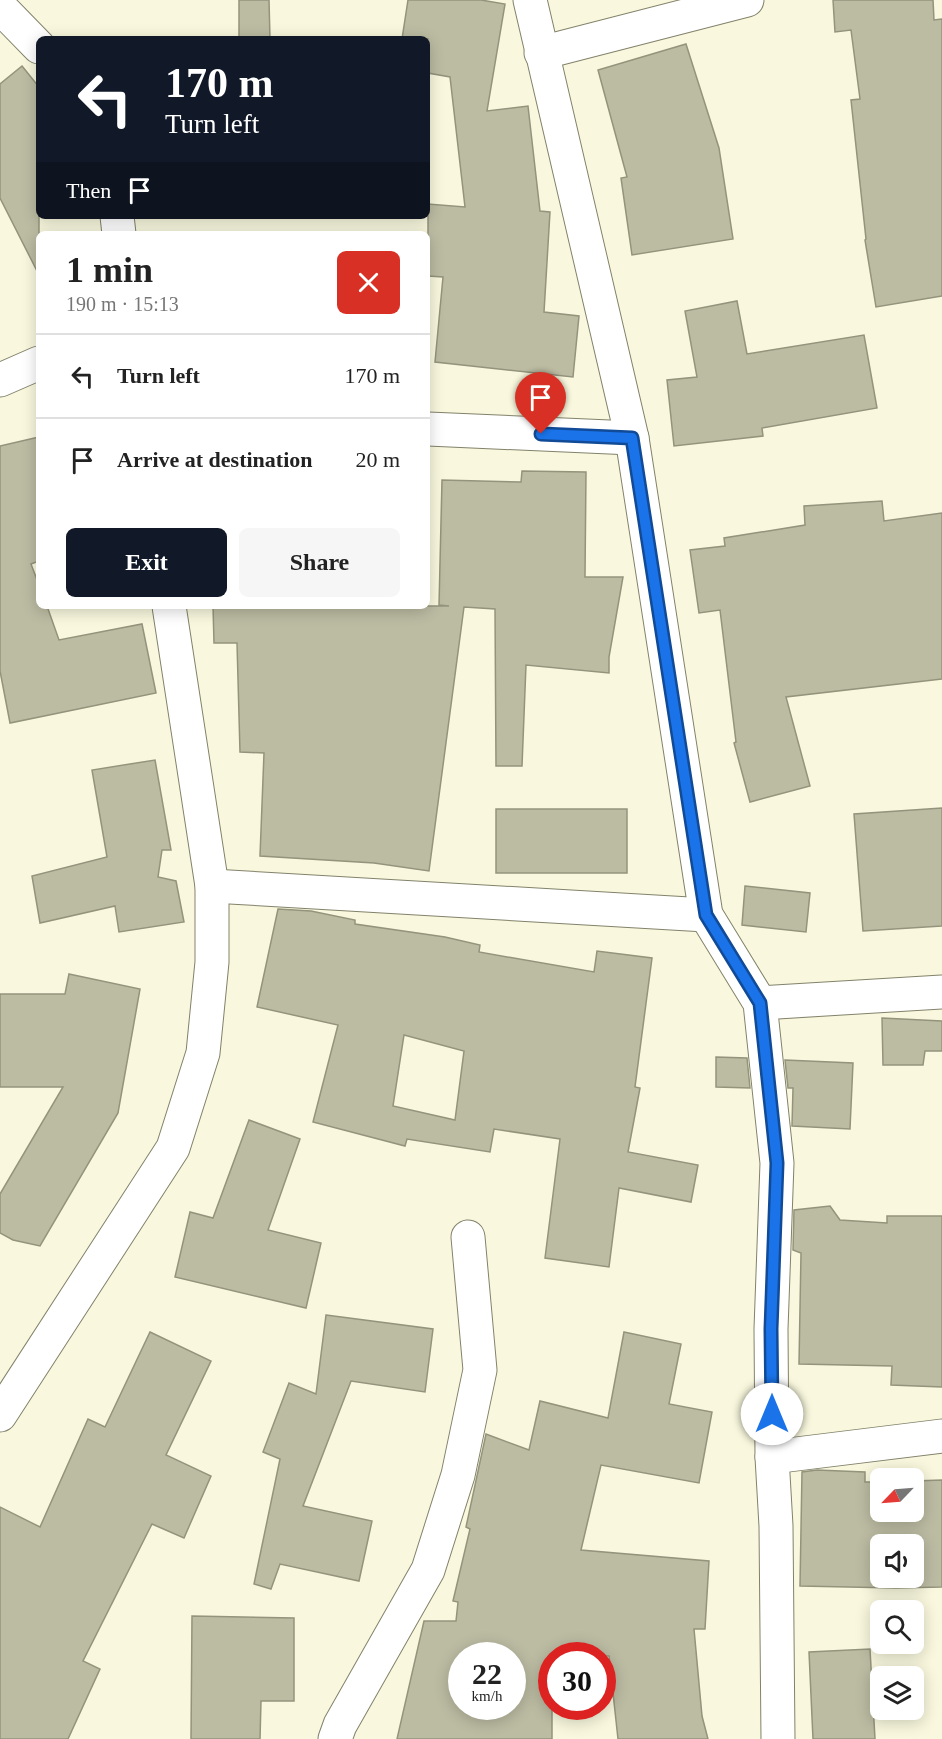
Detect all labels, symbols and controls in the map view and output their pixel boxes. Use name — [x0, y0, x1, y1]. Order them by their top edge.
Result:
icon: left — [66, 60, 144, 138]
text: 170 m — [165, 60, 274, 106]
text: Turn left — [165, 109, 259, 139]
icon: arrive — [123, 174, 156, 207]
text: Then — [66, 178, 111, 203]
text: 1 min — [66, 250, 153, 290]
button: close — [337, 251, 400, 314]
text: 190 m · 15:13 — [66, 293, 179, 315]
icon: left — [66, 360, 99, 393]
text: Turn left — [117, 363, 200, 388]
text: 170 m — [344, 363, 400, 388]
pin — [515, 372, 566, 434]
icon: arrive — [524, 381, 557, 414]
icon: arrive — [66, 444, 99, 477]
text: Arrive at destination — [117, 447, 313, 472]
text: 20 m — [355, 447, 400, 472]
button: Exit — [66, 528, 227, 597]
button: Share — [239, 528, 400, 597]
position arrow — [740, 1382, 804, 1446]
north arrow — [870, 1468, 924, 1522]
map controls — [870, 1468, 924, 1720]
button: sound — [870, 1534, 924, 1588]
button: search — [870, 1600, 924, 1654]
speed limit sign: 30 — [538, 1642, 616, 1720]
text: 22 — [472, 1657, 502, 1690]
button: layers — [870, 1666, 924, 1720]
text: km/h — [472, 1688, 502, 1704]

